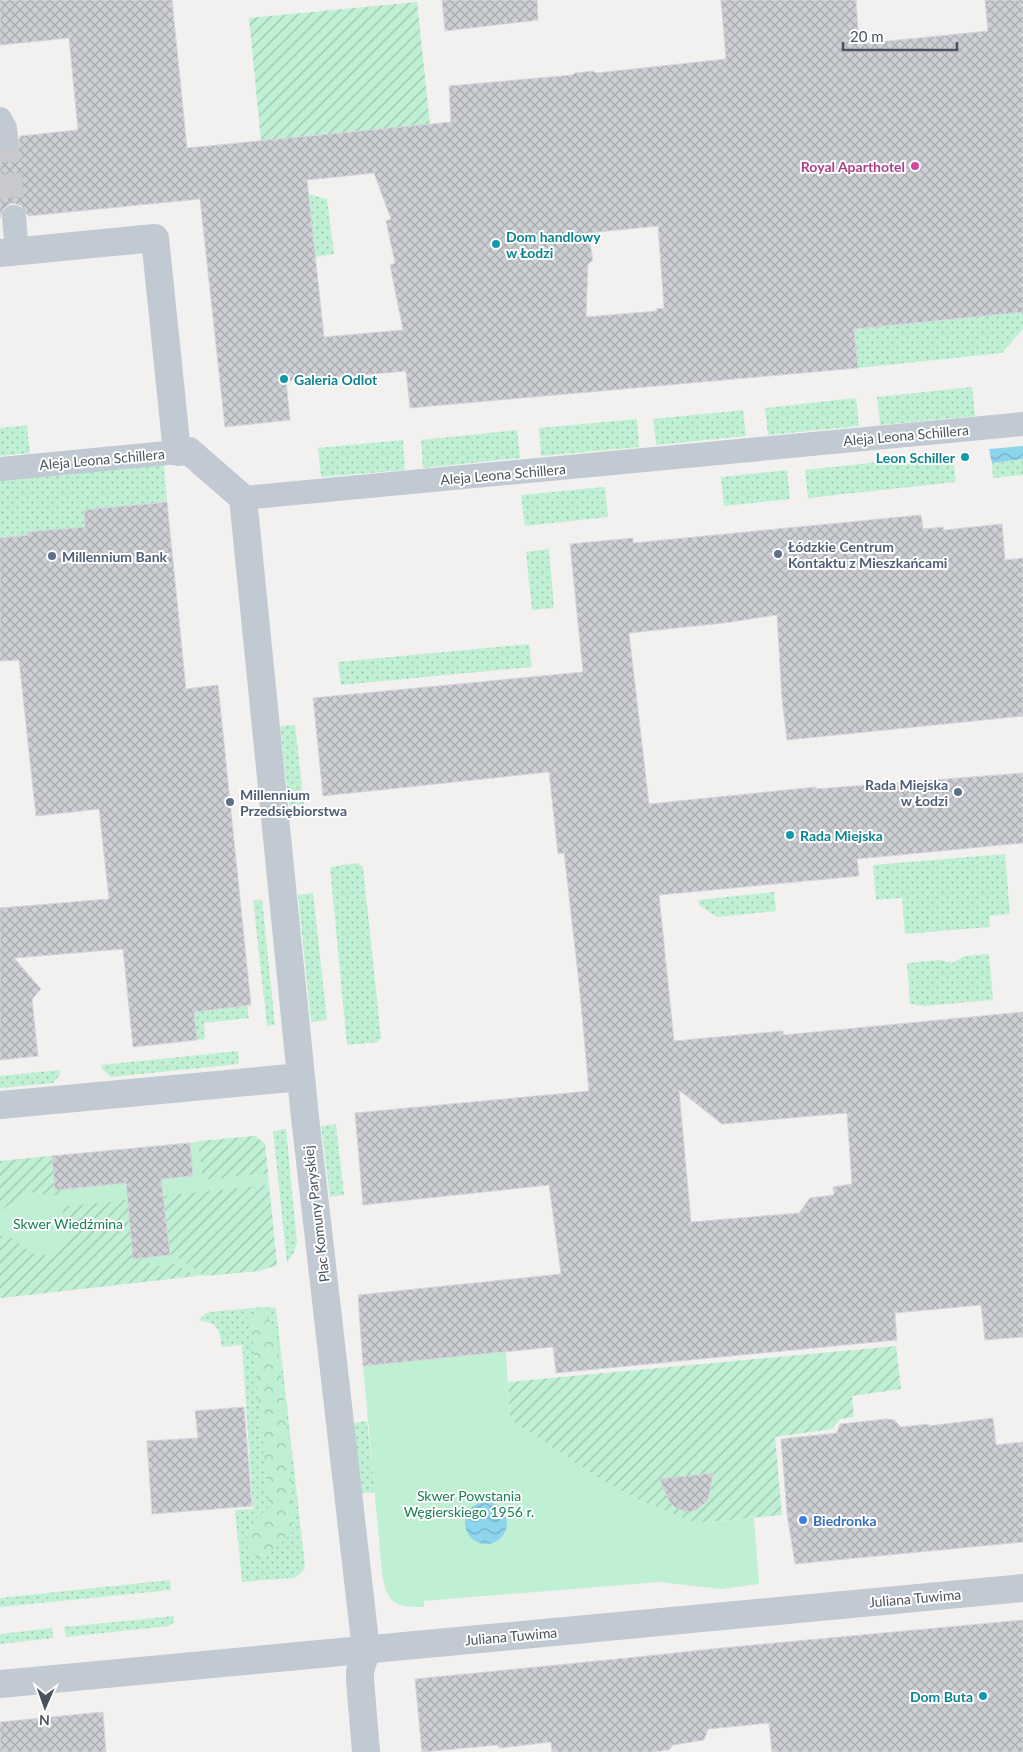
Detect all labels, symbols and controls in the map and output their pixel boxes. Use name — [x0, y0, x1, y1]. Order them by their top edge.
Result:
scale bar — [843, 20, 957, 52]
text: 20 m — [850, 27, 884, 45]
place label: Royal Aparthotel — [801, 158, 905, 175]
marker: Royal Aparthotel — [909, 160, 921, 172]
place label: Dom handlowy w Łodzi — [506, 228, 601, 261]
marker: Dom handlowy w Łodzi — [490, 238, 502, 250]
place label: Galeria Odlot — [294, 371, 378, 388]
marker: Galeria Odlot — [278, 373, 290, 385]
street label: Aleja Leona Schillera — [843, 421, 969, 449]
street label: Aleja Leona Schillera — [39, 445, 165, 473]
place label: Leon Schiller — [876, 449, 956, 466]
marker: Leon Schiller — [959, 451, 971, 463]
street label: Aleja Leona Schillera — [440, 460, 566, 488]
place label: Łódzkie Centrum Kontaktu z Mieszkańcami — [788, 538, 947, 571]
place label: Millennium Bank — [62, 548, 168, 565]
marker: Łódzkie Centrum Kontaktu z Mieszkańcami — [772, 548, 784, 560]
marker: Millennium Bank — [46, 550, 58, 562]
place label: Rada Miejska w Łodzi — [865, 776, 948, 809]
place label: Millennium Przedsiębiorstwa — [240, 786, 347, 819]
marker: Rada Miejska w Łodzi — [952, 786, 964, 798]
marker: Millennium Przedsiębiorstwa — [224, 796, 236, 808]
place label: Rada Miejska — [800, 827, 883, 844]
marker: Rada Miejska — [784, 829, 796, 841]
street label: Plac Komuny Paryskiej — [299, 1145, 333, 1283]
park label: Skwer Wiedźmina — [13, 1215, 123, 1232]
park label: Skwer Powstania Węgierskiego 1956 r. — [404, 1487, 534, 1520]
place label: Biedronka — [813, 1512, 877, 1529]
marker: Biedronka — [797, 1514, 809, 1526]
street label: Juliana Tuwima — [868, 1585, 962, 1610]
street label: Juliana Tuwima — [464, 1623, 558, 1648]
north arrow — [20, 1682, 70, 1732]
place label: Dom Buta — [910, 1688, 973, 1705]
marker: Dom Buta — [977, 1690, 989, 1702]
text: N — [39, 1712, 50, 1729]

